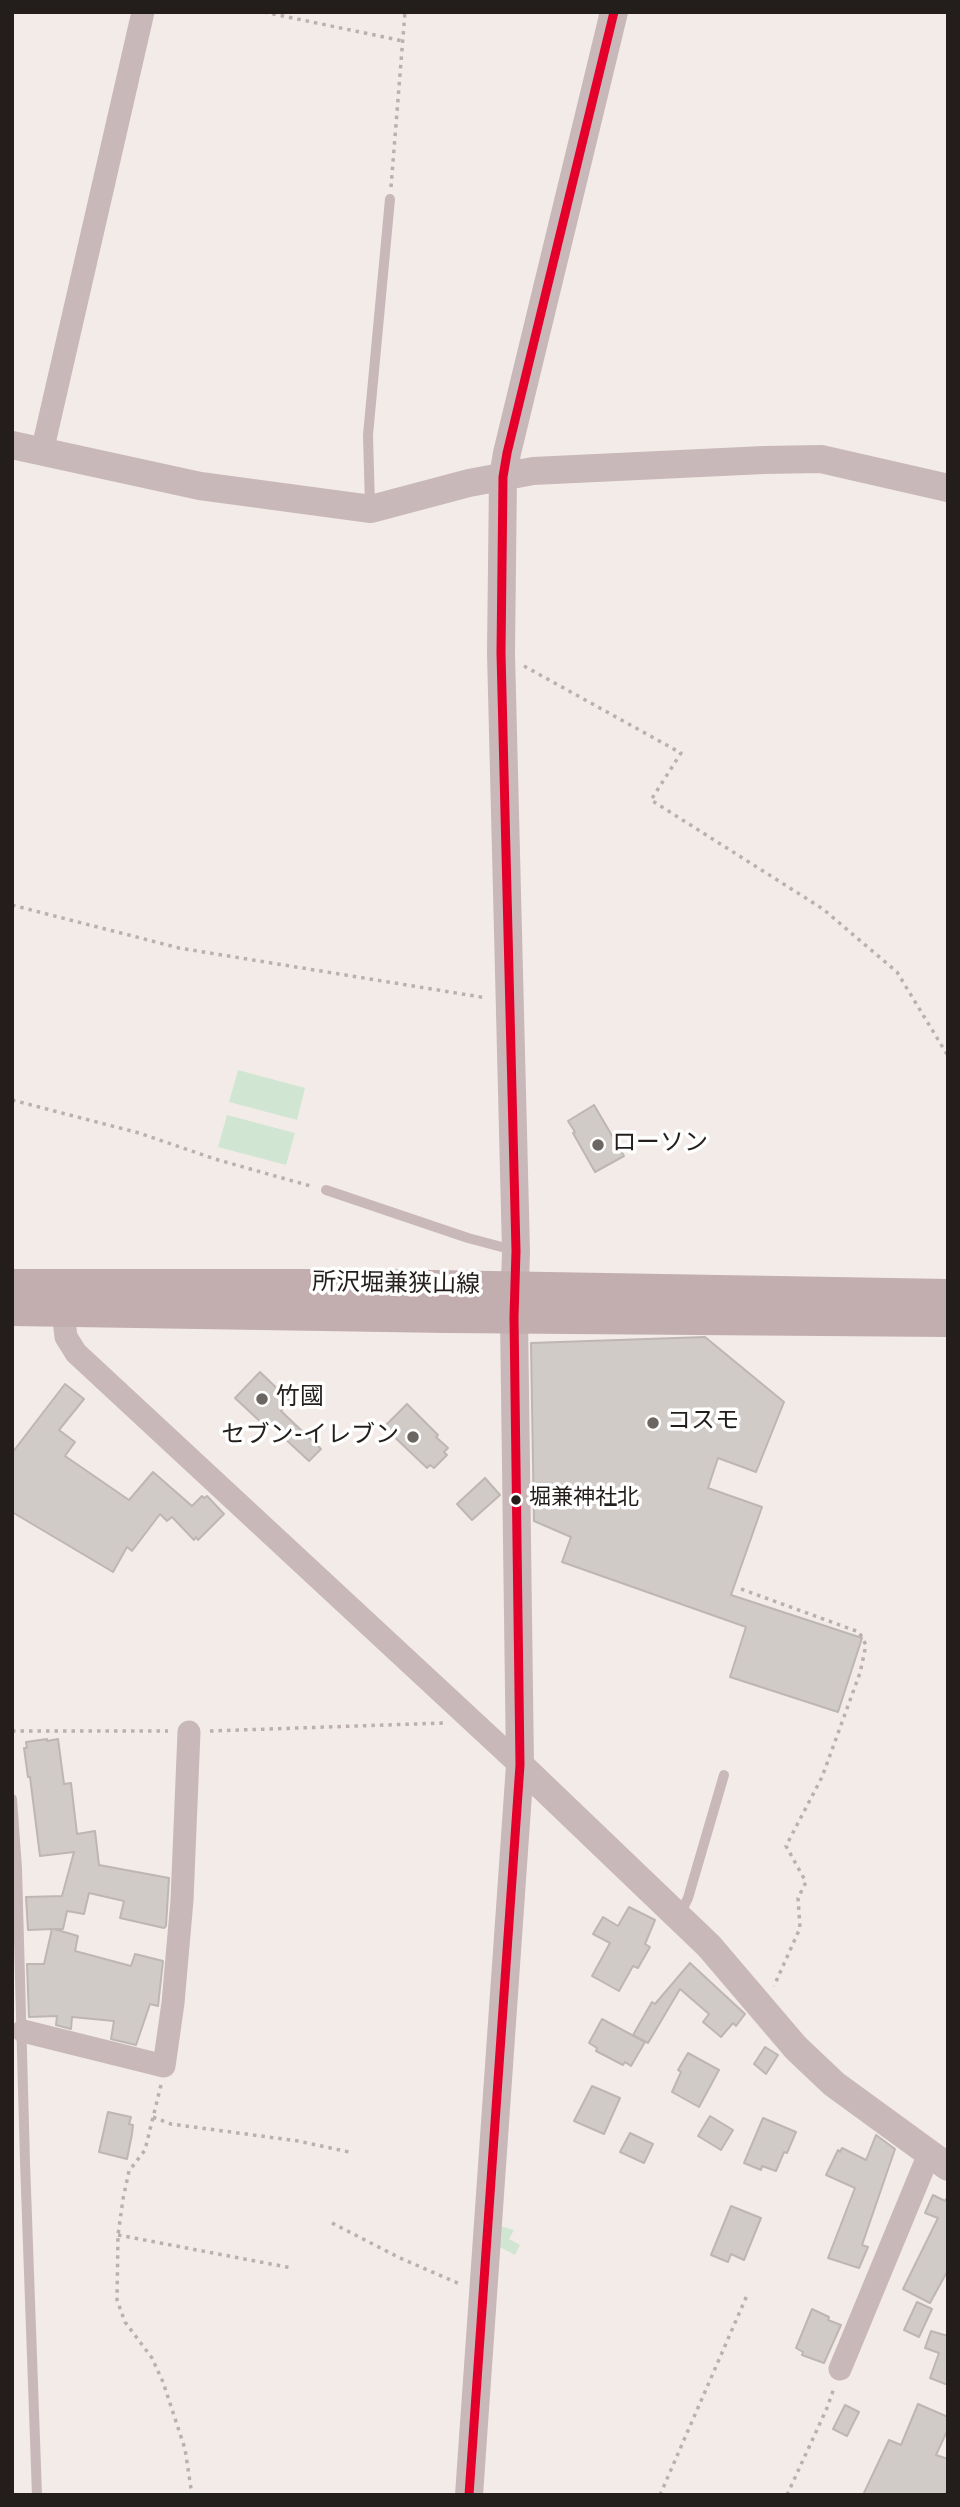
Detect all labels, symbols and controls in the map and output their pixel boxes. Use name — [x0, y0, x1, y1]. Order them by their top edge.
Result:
place label: ローソン — [612, 1131, 708, 1159]
marker: ローソン — [590, 1137, 606, 1153]
street label: 所沢堀兼狭山線 — [312, 1270, 480, 1302]
place label: 竹國 — [276, 1385, 324, 1413]
marker: 竹國 — [254, 1391, 270, 1407]
place label: コスモ — [667, 1409, 739, 1437]
marker: コスモ — [645, 1415, 661, 1431]
place label: セブン-イレブン — [221, 1423, 399, 1451]
marker: セブン-イレブン — [405, 1429, 421, 1445]
place label: 堀兼神社北 — [529, 1487, 639, 1513]
marker: 堀兼神社北 — [509, 1493, 523, 1507]

